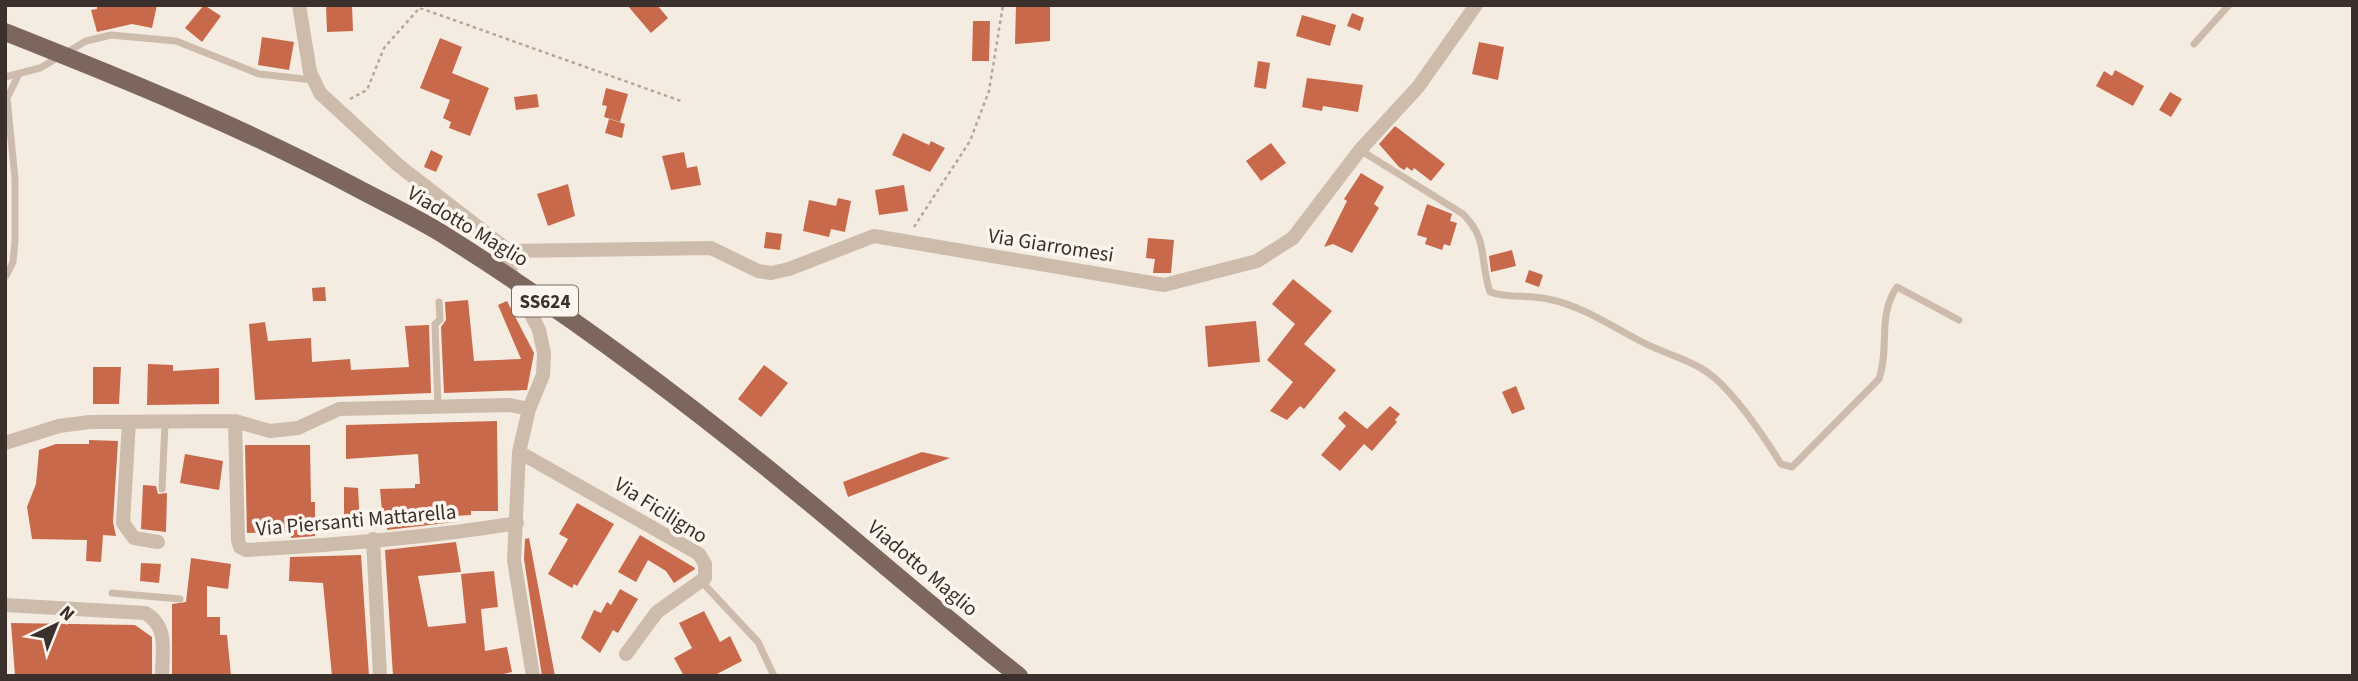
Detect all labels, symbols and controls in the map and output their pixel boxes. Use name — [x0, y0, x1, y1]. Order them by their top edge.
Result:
street label: Viadotto Maglio — [402, 178, 534, 274]
street label: Via Giarromesi — [986, 220, 1116, 270]
road number: SS624 — [512, 286, 578, 316]
street label: Via Ficiligno — [609, 469, 713, 551]
street label: Via Piersanti Mattarella — [255, 496, 457, 544]
street label: Viadotto Maglio — [861, 513, 985, 623]
north arrow — [21, 590, 91, 660]
text: N — [53, 599, 80, 628]

